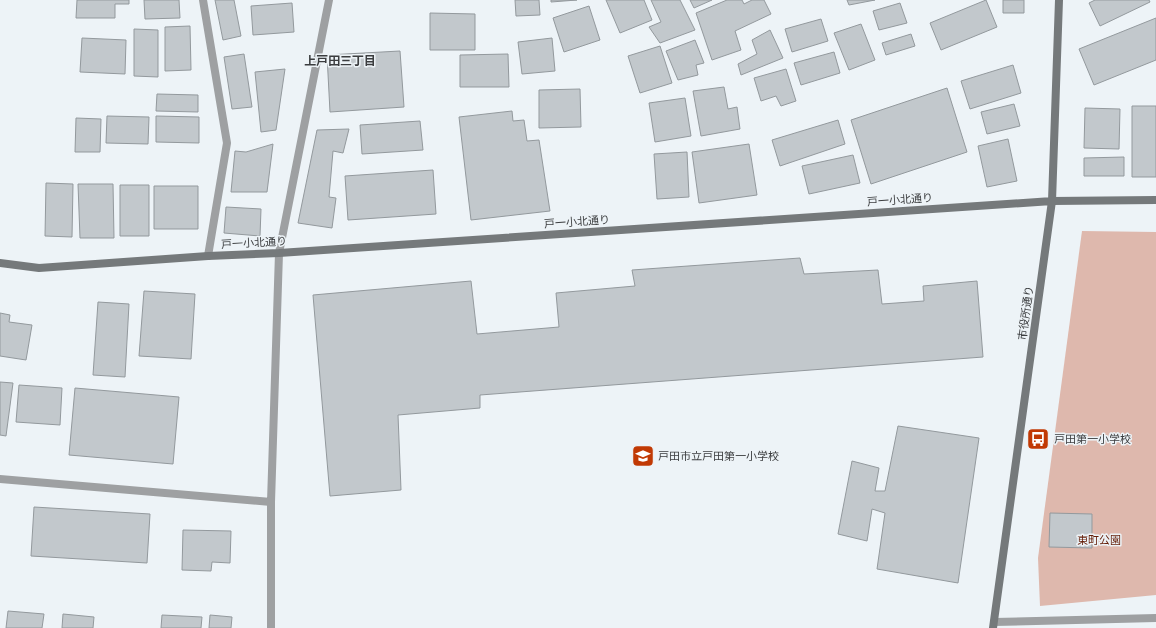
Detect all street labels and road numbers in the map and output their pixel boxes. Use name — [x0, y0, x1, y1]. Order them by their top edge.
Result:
street label: 戸一小北通り — [867, 191, 933, 209]
street label: 戸一小北通り — [544, 213, 610, 231]
street label: 戸一小北通り — [221, 235, 287, 251]
street label: 市役所通り — [1016, 285, 1036, 341]

